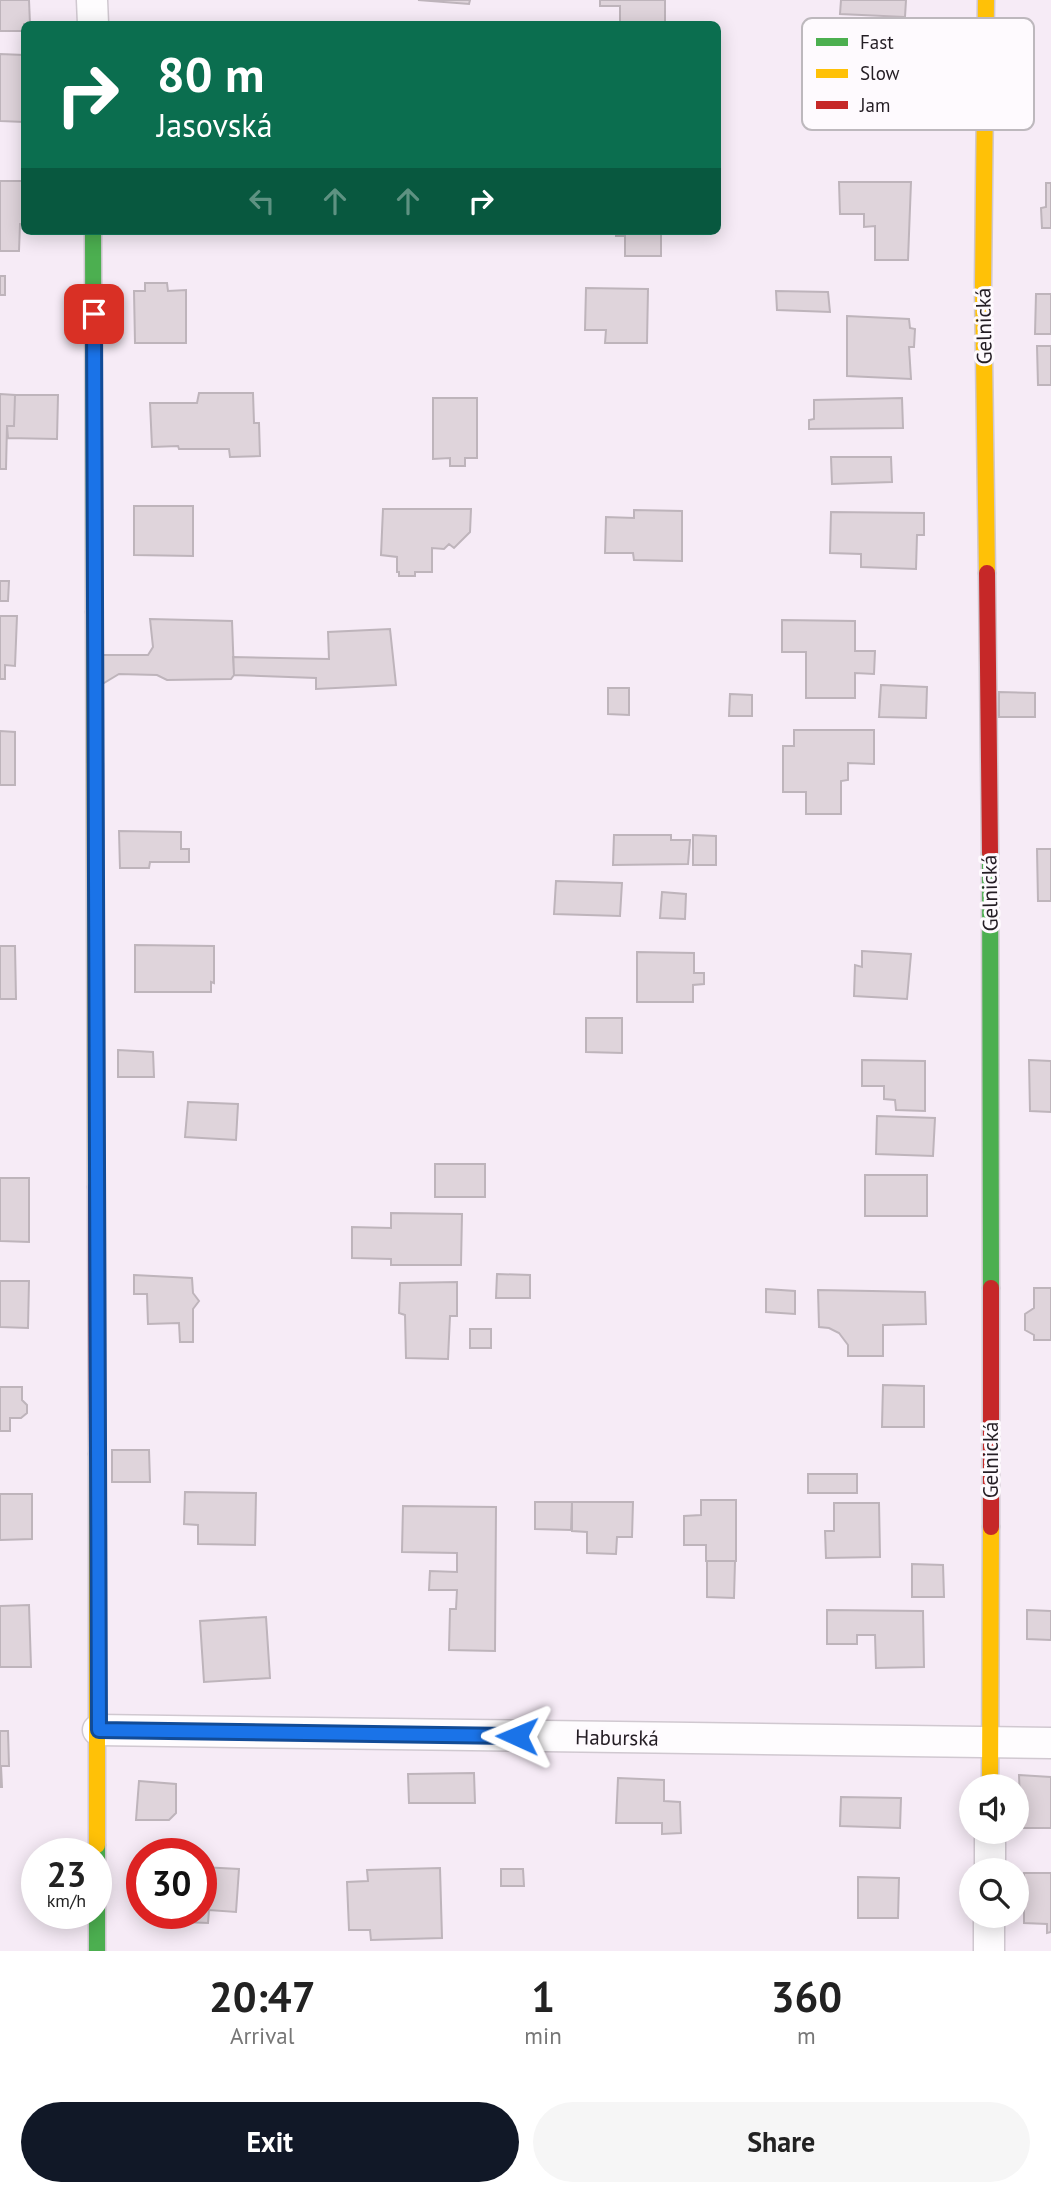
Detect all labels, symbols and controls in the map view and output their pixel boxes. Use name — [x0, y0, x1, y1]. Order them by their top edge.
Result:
legend — [802, 18, 1034, 130]
text: Fast — [860, 30, 894, 54]
text: 80 m — [157, 42, 264, 106]
icon: right — [42, 49, 133, 140]
text: Slow — [860, 61, 900, 85]
text: Jam — [859, 93, 890, 117]
text: Jasovská — [157, 104, 273, 146]
icon: left — [243, 182, 281, 220]
icon: ahead — [316, 182, 354, 220]
icon: ahead — [389, 182, 427, 220]
icon: right — [462, 182, 500, 220]
pin — [64, 284, 124, 344]
street label: Gelnická — [969, 287, 998, 365]
icon: arrive — [75, 295, 113, 333]
street label: Gelnická — [975, 854, 1004, 932]
street label: Gelnická — [977, 1422, 1004, 1498]
position arrow — [480, 1699, 554, 1773]
street label: Haburská — [575, 1723, 659, 1752]
map controls — [959, 1774, 1029, 1928]
button: sound — [959, 1774, 1029, 1844]
speed limit sign: 30 — [126, 1838, 217, 1929]
text: 23 — [47, 1851, 86, 1897]
button: search — [959, 1858, 1029, 1928]
text: km/h — [47, 1889, 86, 1912]
text: 20:47 — [209, 1969, 315, 2024]
text: 1 — [531, 1969, 555, 2024]
text: 360 — [771, 1969, 842, 2024]
text: Arrival — [230, 2021, 294, 2050]
text: min — [524, 2021, 562, 2050]
text: m — [797, 2021, 816, 2050]
button: Exit — [21, 2102, 519, 2182]
button: Share — [533, 2102, 1030, 2182]

